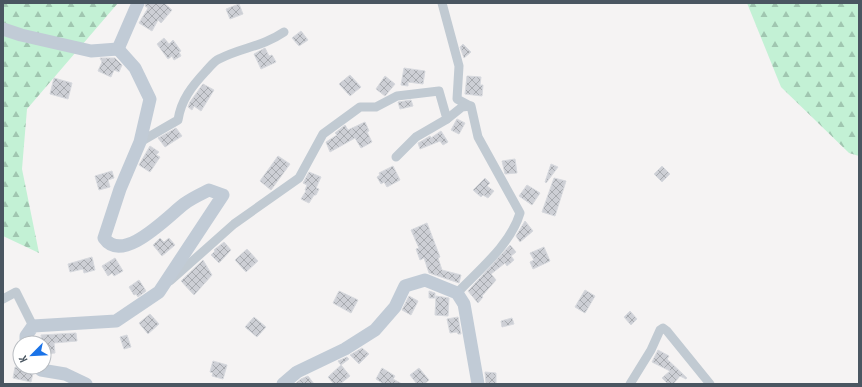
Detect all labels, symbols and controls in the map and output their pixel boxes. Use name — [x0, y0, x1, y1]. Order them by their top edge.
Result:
north arrow — [12, 335, 52, 375]
text: K — [15, 353, 30, 365]

